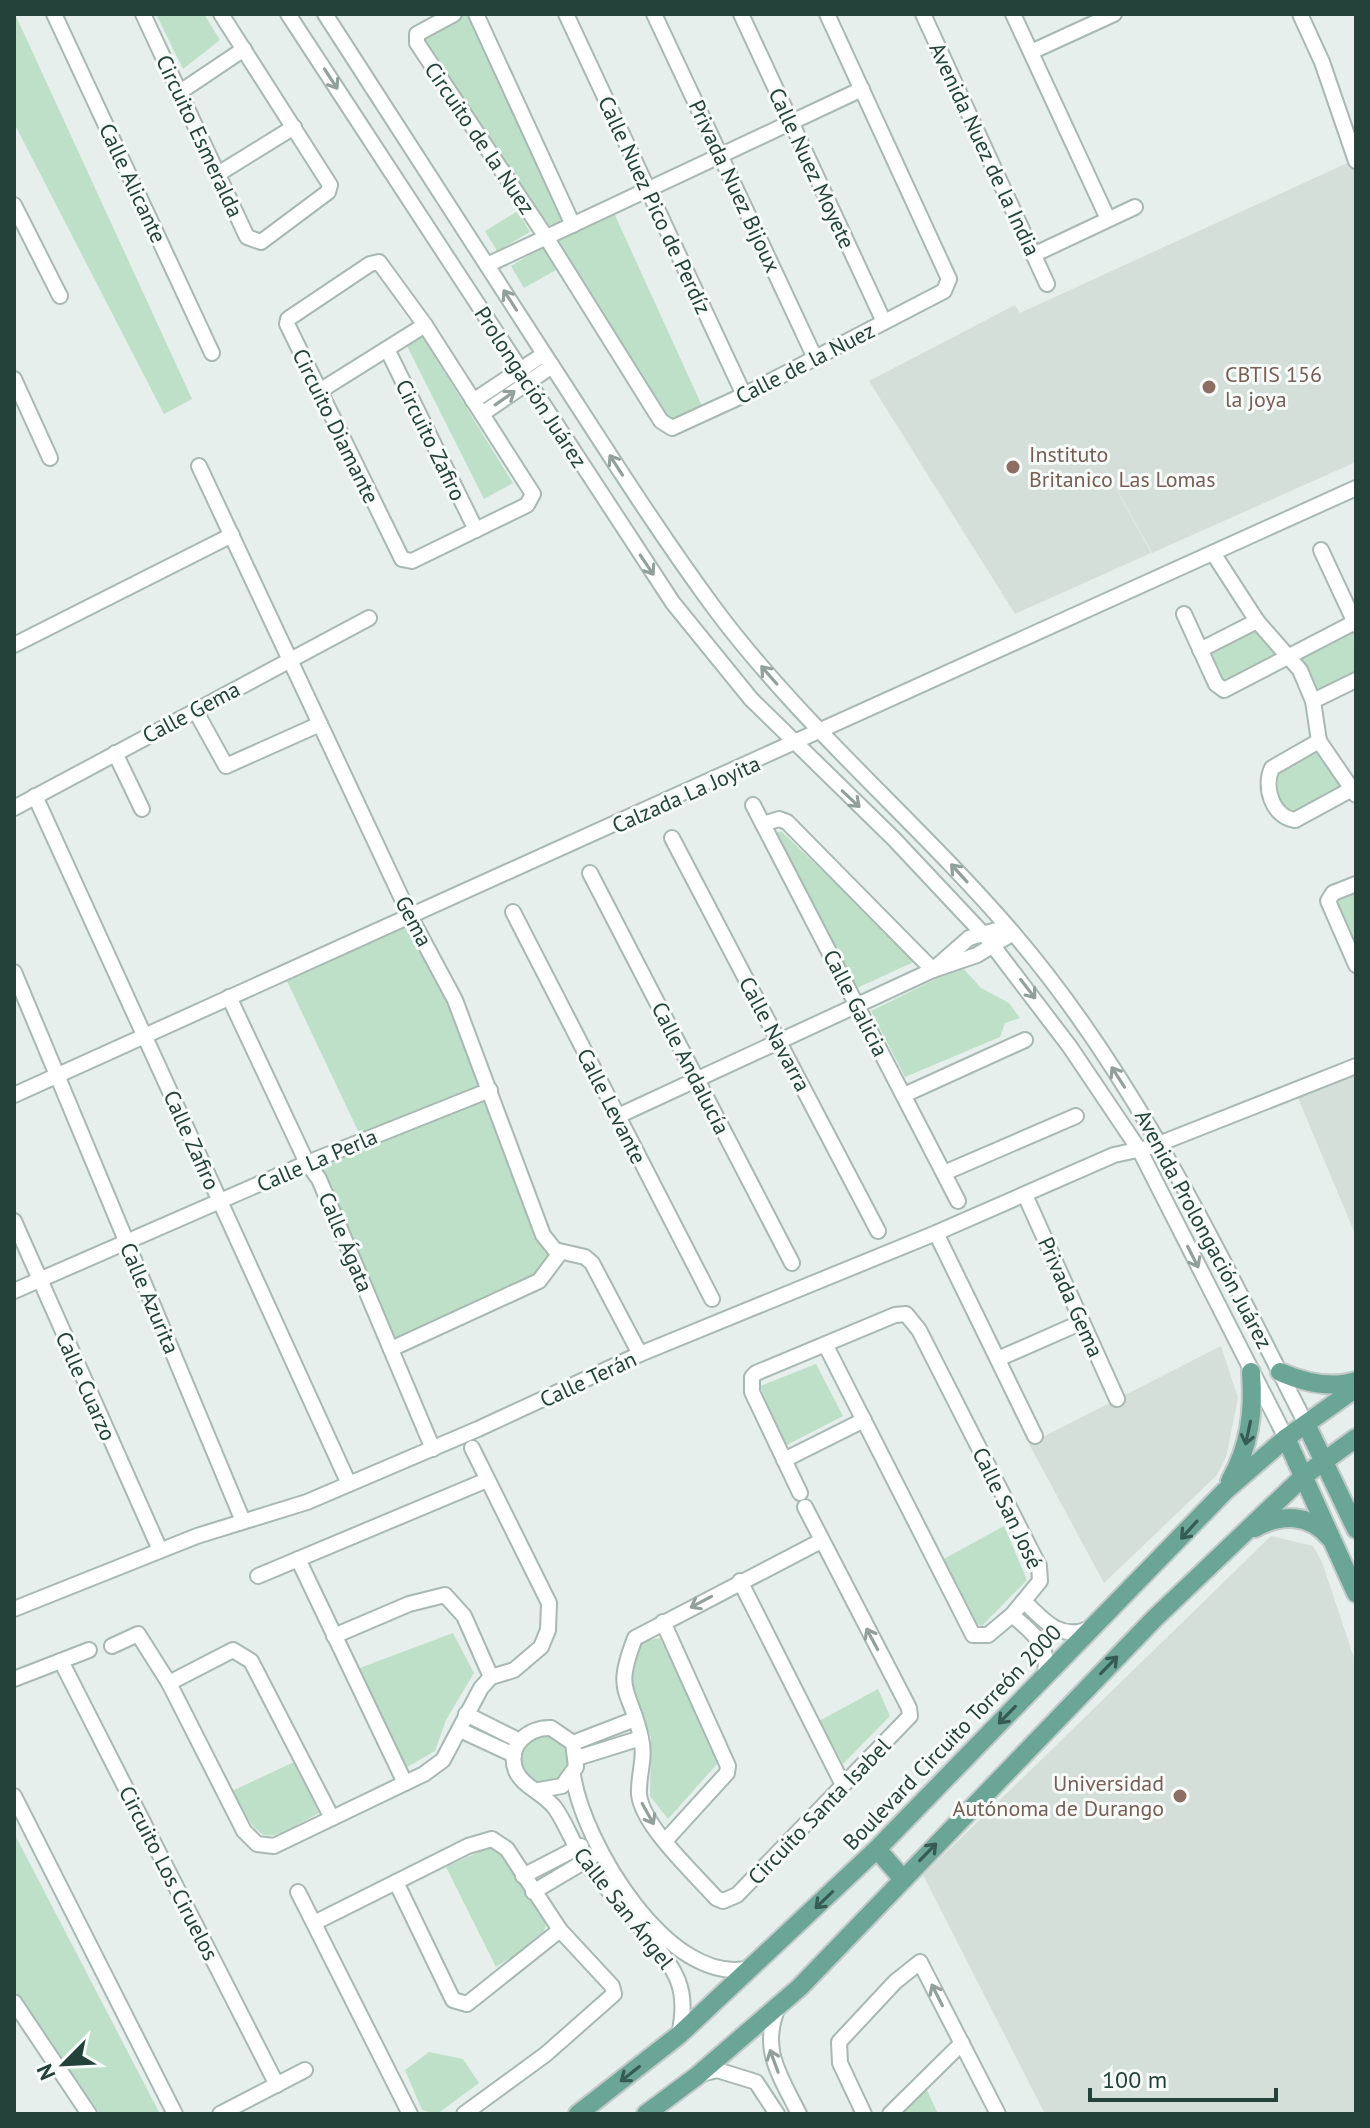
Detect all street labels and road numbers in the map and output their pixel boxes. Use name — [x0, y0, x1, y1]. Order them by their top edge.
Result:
street label: Avenida Nuez de la India — [923, 38, 1047, 260]
street label: Circuito Esmeralda — [150, 50, 250, 222]
street label: Circuito de la Nuez — [419, 56, 541, 220]
street label: Calle Nuez Moyete — [763, 83, 861, 253]
street label: Calle Nuez Pico de Perdíz — [592, 91, 718, 319]
street label: Privada Nuez Bijoux — [683, 95, 787, 277]
street label: Calle Alicante — [93, 119, 173, 247]
street label: Prolongación Juárez — [468, 301, 594, 473]
street label: Calle de la Nuez — [731, 316, 879, 410]
street label: Circuito Diamante — [286, 344, 386, 508]
street label: Circuito Zafiro — [390, 375, 472, 505]
street label: Calle Gema — [137, 675, 245, 749]
street label: Calzada La Joyita — [608, 749, 764, 839]
street label: Gema — [389, 891, 439, 951]
street label: Calle Galicia — [817, 945, 895, 1061]
street label: Calle Navarra — [733, 972, 817, 1096]
street label: Calle Andalucía — [646, 997, 736, 1139]
street label: Calle Levante — [571, 1044, 653, 1168]
street label: Calle Zafiro — [158, 1086, 226, 1194]
street label: Avenida Prolongación Juárez — [1129, 1105, 1279, 1353]
street label: Calle La Perla — [253, 1122, 381, 1198]
street label: Calle Ágata — [312, 1188, 380, 1296]
street label: Privada Gema — [1032, 1233, 1110, 1361]
street label: Calle Azurita — [114, 1238, 186, 1358]
street label: Calle Cuarzo — [49, 1327, 123, 1445]
street label: Calle Terán — [535, 1344, 641, 1414]
street label: Calle San José — [966, 1442, 1050, 1574]
street label: Boulevard Circuito Torreón 2000 — [837, 1618, 1067, 1856]
street label: Circuito Santa Isabel — [742, 1731, 897, 1890]
street label: Circuito Los Ciruelos — [113, 1781, 225, 1965]
street label: Calle San Ángel — [568, 1841, 681, 1975]

